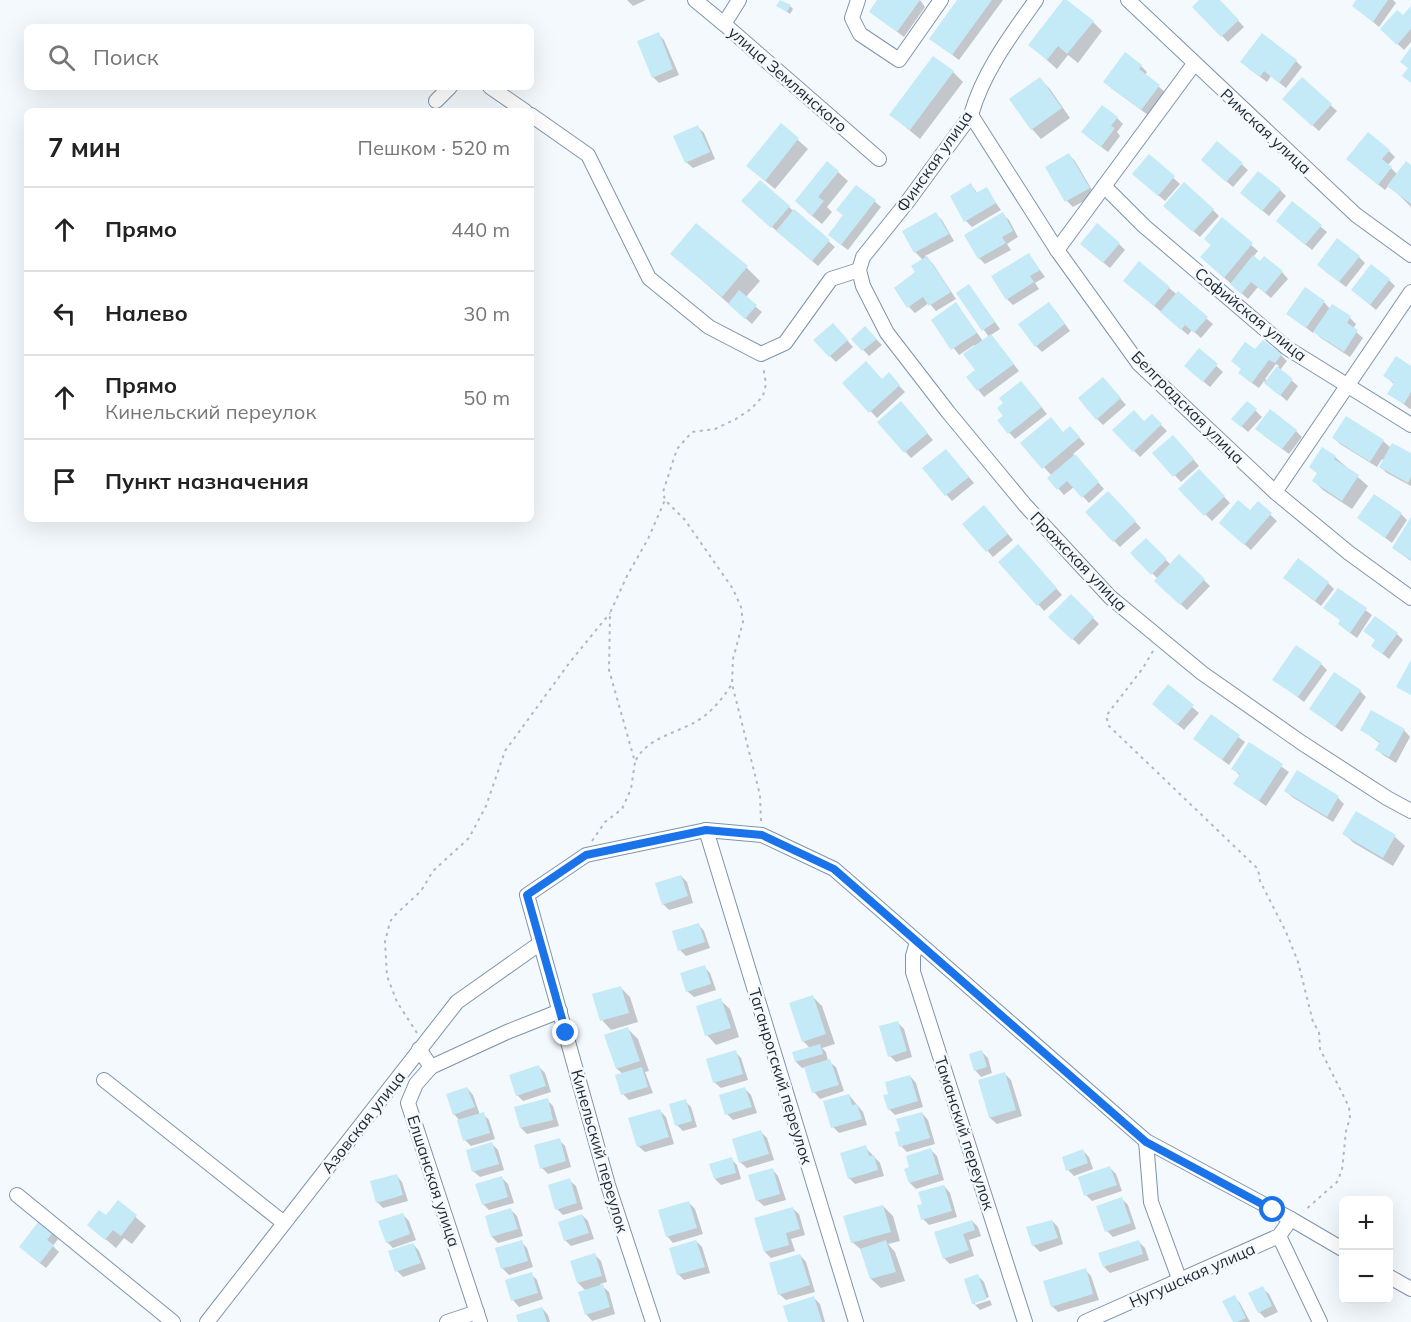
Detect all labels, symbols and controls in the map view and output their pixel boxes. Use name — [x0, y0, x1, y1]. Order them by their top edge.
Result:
street label: улица Землянского — [724, 22, 852, 136]
search box — [24, 24, 534, 90]
icon: search — [45, 41, 78, 74]
text: Поиск — [93, 43, 159, 71]
street label: Римская улица — [1217, 84, 1315, 178]
street label: Финская улица — [892, 107, 976, 215]
text: 7 мин — [48, 131, 121, 164]
text: Пешком · 520 m — [358, 135, 510, 160]
icon: ahead — [48, 213, 81, 246]
text: Прямо — [105, 215, 177, 243]
text: 440 m — [451, 217, 510, 242]
street label: Софийская улица — [1191, 263, 1311, 365]
icon: left — [48, 297, 81, 330]
text: Налево — [105, 299, 188, 327]
text: 30 m — [463, 301, 510, 326]
street label: Белградская улица — [1127, 346, 1249, 468]
text: Прямо — [105, 371, 177, 399]
icon: ahead — [48, 381, 81, 414]
text: 50 m — [463, 385, 510, 410]
text: Кинельский переулок — [105, 399, 316, 424]
icon: arrive — [48, 465, 81, 498]
text: Пункт назначения — [105, 467, 309, 495]
street label: Пражская улица — [1026, 507, 1132, 615]
street label: Таганрогский переулок — [745, 986, 817, 1167]
route end — [552, 1019, 578, 1045]
street label: Таманский переулок — [931, 1054, 999, 1213]
street label: Азовская улица — [317, 1067, 409, 1177]
street label: Кинельский переулок — [567, 1067, 633, 1235]
street label: Елшанская улица — [403, 1113, 465, 1249]
route start — [1259, 1196, 1285, 1222]
map controls — [1339, 1196, 1393, 1304]
button: + — [1339, 1196, 1393, 1250]
street label: Нугушская улица — [1126, 1238, 1258, 1312]
button: − — [1339, 1250, 1393, 1304]

